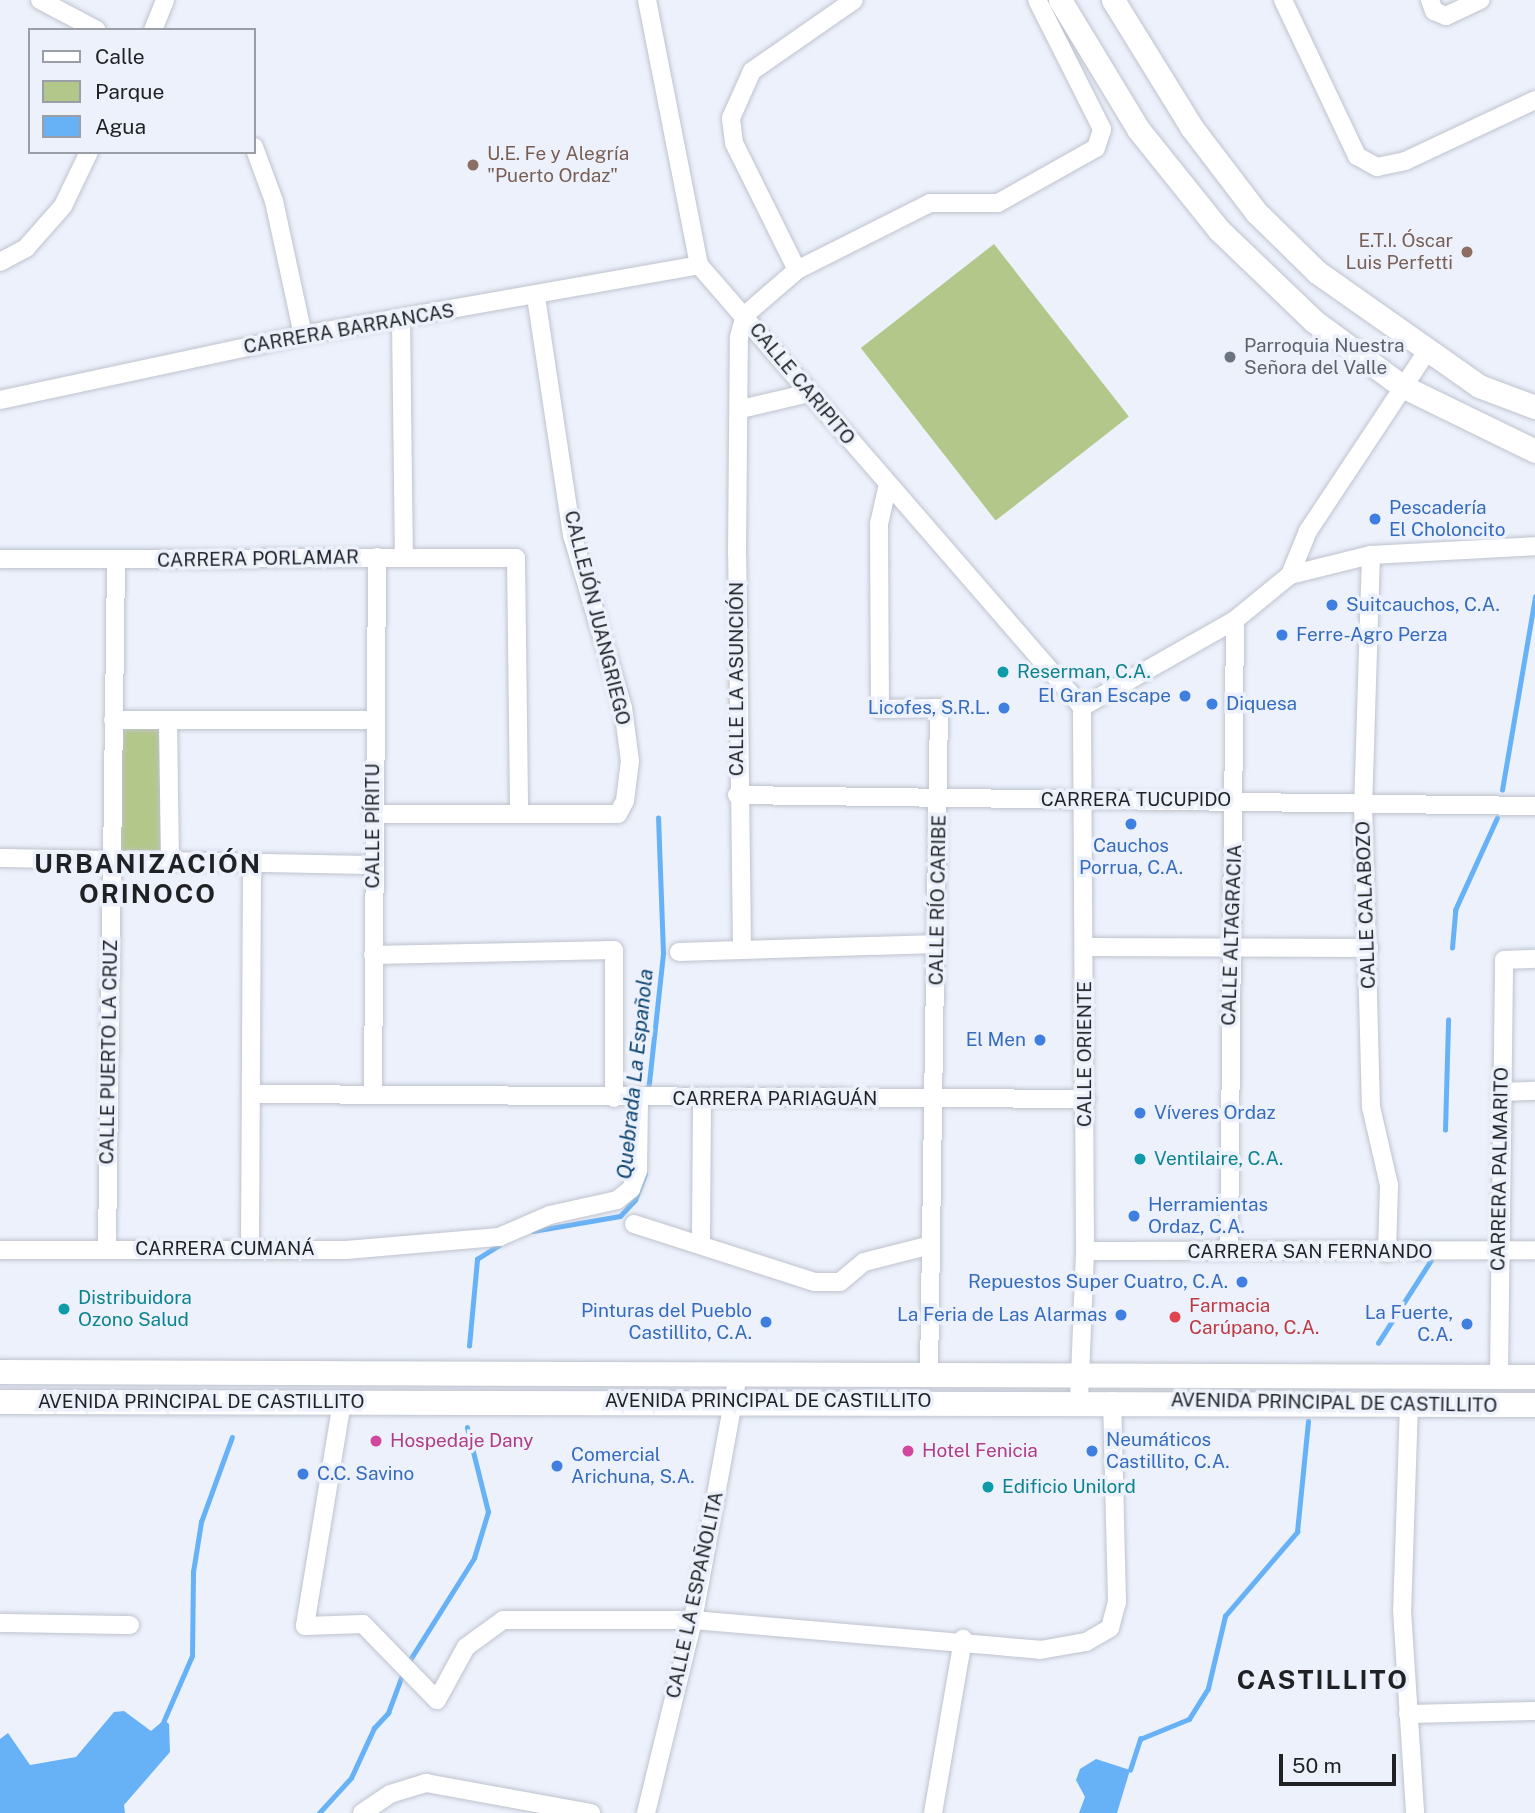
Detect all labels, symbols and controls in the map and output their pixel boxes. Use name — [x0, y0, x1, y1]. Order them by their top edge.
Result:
legend — [28, 28, 256, 154]
text: Calle — [95, 44, 145, 69]
text: Parque — [95, 79, 164, 104]
text: Agua — [95, 114, 146, 139]
place label: U.E. Fe y Alegría "Puerto Ordaz" — [487, 143, 630, 187]
marker: U.E. Fe y Alegría "Puerto Ordaz" — [465, 157, 481, 173]
place label: E.T.I. Óscar Luis Perfetti — [1345, 230, 1453, 274]
marker: E.T.I. Óscar Luis Perfetti — [1459, 244, 1475, 260]
street label: CARRERA BARRANCAS — [242, 299, 456, 359]
street label: CALLE CARIPITO — [744, 319, 860, 449]
place label: Parroquia Nuestra Señora del Valle — [1244, 335, 1405, 379]
marker: Parroquia Nuestra Señora del Valle — [1222, 349, 1238, 365]
place label: Pescadería El Choloncito — [1389, 497, 1505, 541]
street label: CALLEJÓN JUANGRIEGO — [559, 508, 635, 728]
marker: Pescadería El Choloncito — [1367, 511, 1383, 527]
street label: CARRERA PORLAMAR — [157, 546, 359, 572]
street label: CALLE LA ASUNCIÓN — [726, 582, 748, 776]
place label: Suitcauchos, C.A. — [1346, 594, 1500, 616]
marker: Suitcauchos, C.A. — [1324, 597, 1340, 613]
place label: Ferre-Agro Perza — [1296, 624, 1448, 646]
marker: Ferre-Agro Perza — [1274, 627, 1290, 643]
place label: Reserman, C.A. — [1017, 661, 1151, 683]
marker: Reserman, C.A. — [995, 664, 1011, 680]
place label: El Gran Escape — [1038, 685, 1171, 707]
marker: El Gran Escape — [1177, 688, 1193, 704]
place label: Diquesa — [1226, 693, 1297, 715]
marker: Diquesa — [1204, 696, 1220, 712]
place label: Licofes, S.R.L. — [868, 697, 990, 719]
marker: Licofes, S.R.L. — [996, 700, 1012, 716]
street label: CALLE PÍRITU — [362, 764, 384, 888]
street label: CARRERA TUCUPIDO — [1041, 789, 1231, 811]
street label: CALLE RÍO CARIBE — [925, 814, 951, 986]
marker: Cauchos Porrua, C.A. — [1123, 816, 1139, 832]
street label: CALLE CALABOZO — [1352, 821, 1380, 989]
place label: Cauchos Porrua, C.A. — [1079, 835, 1183, 879]
street label: CALLE ALTAGRACIA — [1217, 844, 1247, 1026]
district label: URBANIZACIÓN ORINOCO — [36, 848, 260, 910]
street label: CALLE PUERTO LA CRUZ — [96, 939, 122, 1165]
water label: Quebrada La Española — [611, 968, 659, 1180]
street label: CALLE ORIENTE — [1074, 981, 1096, 1127]
place label: El Men — [966, 1029, 1026, 1051]
marker: El Men — [1032, 1032, 1048, 1048]
street label: CARRERA PALMARITO — [1487, 1067, 1513, 1271]
street label: CARRERA PARIAGUÁN — [673, 1088, 877, 1110]
place label: Víveres Ordaz — [1154, 1102, 1276, 1124]
marker: Víveres Ordaz — [1132, 1105, 1148, 1121]
place label: Ventilaire, C.A. — [1154, 1148, 1283, 1170]
marker: Ventilaire, C.A. — [1132, 1151, 1148, 1167]
place label: Herramientas Ordaz, C.A. — [1148, 1194, 1268, 1238]
marker: Herramientas Ordaz, C.A. — [1126, 1208, 1142, 1224]
street label: CARRERA CUMANÁ — [135, 1238, 315, 1260]
street label: CARRERA SAN FERNANDO — [1187, 1241, 1433, 1263]
place label: Repuestos Super Cuatro, C.A. — [968, 1271, 1228, 1293]
marker: Repuestos Super Cuatro, C.A. — [1234, 1274, 1250, 1290]
place label: Distribuidora Ozono Salud — [78, 1287, 192, 1331]
place label: Farmacia Carúpano, C.A. — [1189, 1295, 1319, 1339]
place label: Pinturas del Pueblo Castillito, C.A. — [581, 1300, 752, 1344]
marker: Distribuidora Ozono Salud — [56, 1301, 72, 1317]
place label: La Fuerte, C.A. — [1365, 1302, 1453, 1346]
place label: La Feria de Las Alarmas — [897, 1304, 1107, 1326]
marker: La Feria de Las Alarmas — [1113, 1307, 1129, 1323]
marker: Farmacia Carúpano, C.A. — [1167, 1309, 1183, 1325]
marker: Pinturas del Pueblo Castillito, C.A. — [758, 1314, 774, 1330]
marker: La Fuerte, C.A. — [1459, 1316, 1475, 1332]
street label: AVENIDA PRINCIPAL DE CASTILLITO — [1170, 1389, 1498, 1417]
street label: AVENIDA PRINCIPAL DE CASTILLITO — [605, 1390, 931, 1412]
street label: AVENIDA PRINCIPAL DE CASTILLITO — [38, 1391, 364, 1413]
place label: Neumáticos Castillito, C.A. — [1106, 1429, 1230, 1473]
place label: Hospedaje Dany — [390, 1430, 533, 1452]
marker: Hospedaje Dany — [368, 1433, 384, 1449]
place label: Hotel Fenicia — [922, 1440, 1038, 1462]
marker: Hotel Fenicia — [900, 1443, 916, 1459]
marker: Neumáticos Castillito, C.A. — [1084, 1443, 1100, 1459]
place label: Comercial Arichuna, S.A. — [571, 1444, 695, 1488]
marker: Comercial Arichuna, S.A. — [549, 1458, 565, 1474]
place label: C.C. Savino — [317, 1463, 414, 1485]
marker: C.C. Savino — [295, 1466, 311, 1482]
place label: Edificio Unilord — [1002, 1476, 1136, 1498]
marker: Edificio Unilord — [980, 1479, 996, 1495]
street label: CALLE LA ESPAÑOLITA — [662, 1490, 728, 1700]
district label: CASTILLITO — [1238, 1664, 1408, 1696]
scale bar — [1283, 1740, 1400, 1784]
text: 50 m — [1292, 1753, 1342, 1778]

